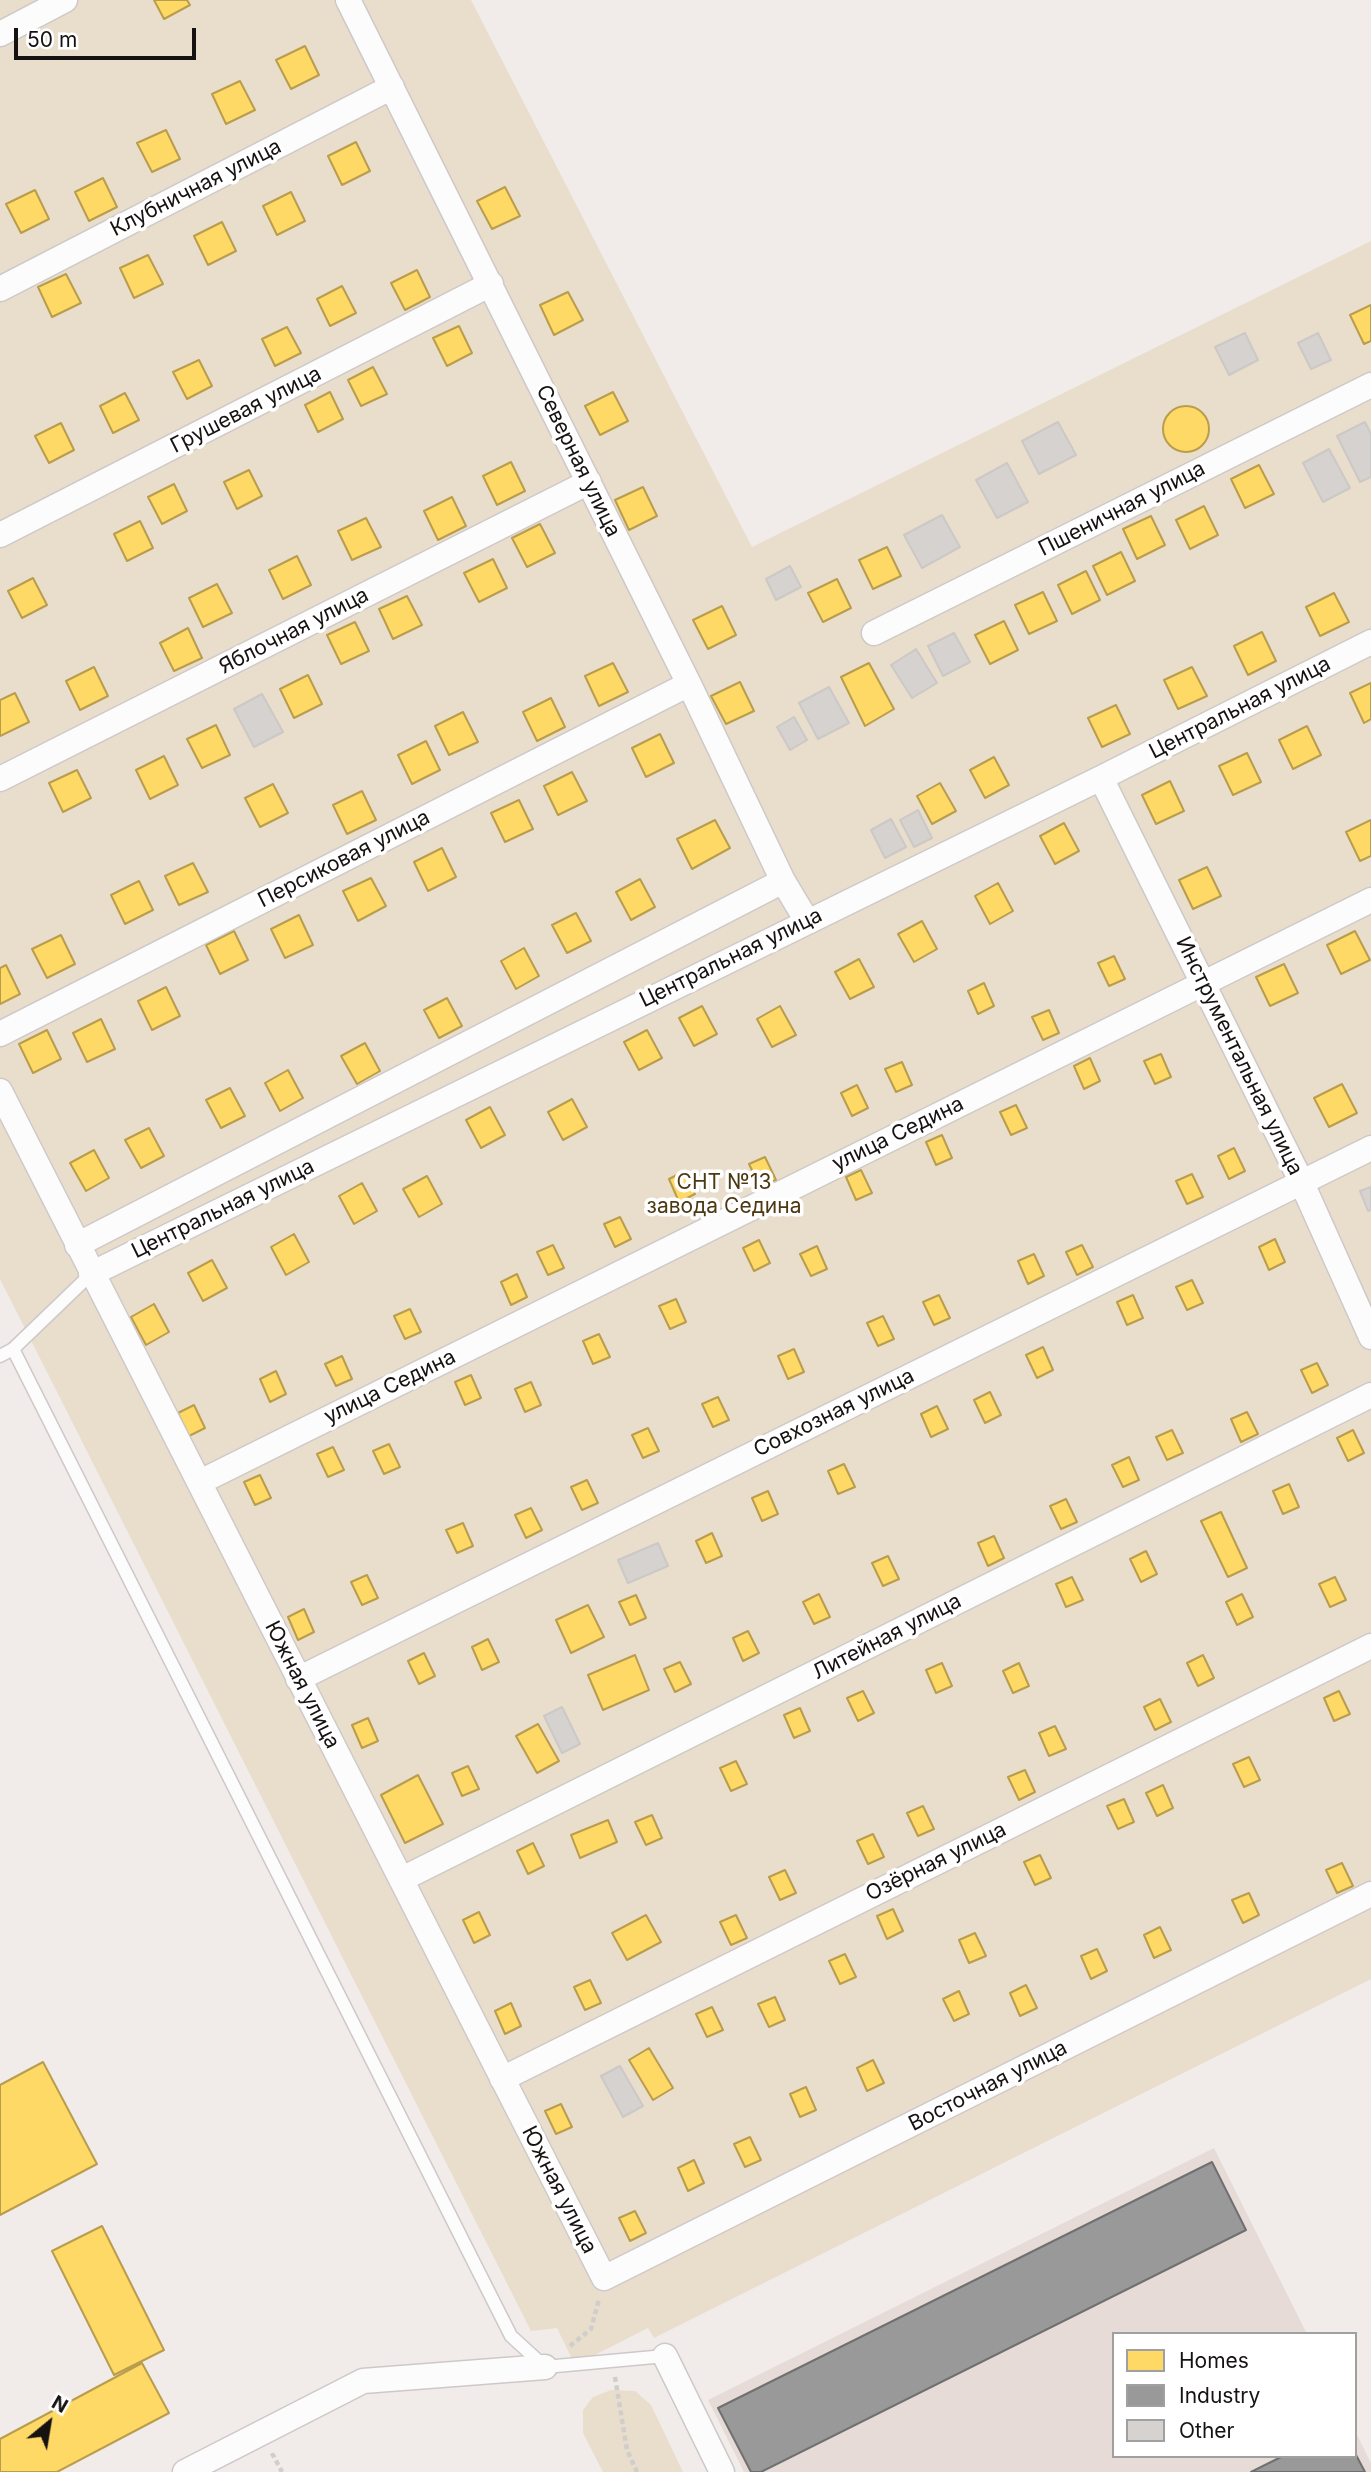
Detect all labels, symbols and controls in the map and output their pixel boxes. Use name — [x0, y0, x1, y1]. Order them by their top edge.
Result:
scale bar — [18, 14, 200, 58]
text: 50 m — [27, 27, 77, 52]
street label: Клубничная улица — [106, 134, 286, 242]
street label: Грушевая улица — [167, 361, 325, 459]
street label: Северная улица — [530, 381, 626, 541]
street label: Пшеничная улица — [1035, 456, 1209, 562]
street label: Яблочная улица — [215, 582, 373, 680]
street label: Центральная улица — [1145, 651, 1335, 765]
street label: Персиковая улица — [254, 805, 434, 913]
street label: Центральная улица — [636, 903, 826, 1013]
street label: Инструментальная улица — [1170, 933, 1308, 1179]
street label: улица Седина — [828, 1091, 968, 1177]
street label: Центральная улица — [128, 1154, 318, 1264]
park label: СНТ №13 завода Седина — [647, 1170, 801, 1220]
street label: улица Седина — [320, 1344, 460, 1430]
street label: Совхозная улица — [750, 1363, 918, 1463]
street label: Литейная улица — [808, 1589, 966, 1685]
street label: Южная улица — [259, 1617, 345, 1753]
street label: Озёрная улица — [862, 1817, 1010, 1907]
street label: Восточная улица — [905, 2035, 1071, 2137]
street label: Южная улица — [516, 2122, 602, 2258]
legend — [1112, 2332, 1357, 2458]
text: Homes — [1179, 2348, 1249, 2373]
text: Industry — [1179, 2383, 1260, 2408]
north arrow — [14, 2388, 84, 2458]
text: N — [48, 2391, 72, 2418]
text: Other — [1179, 2418, 1235, 2443]

